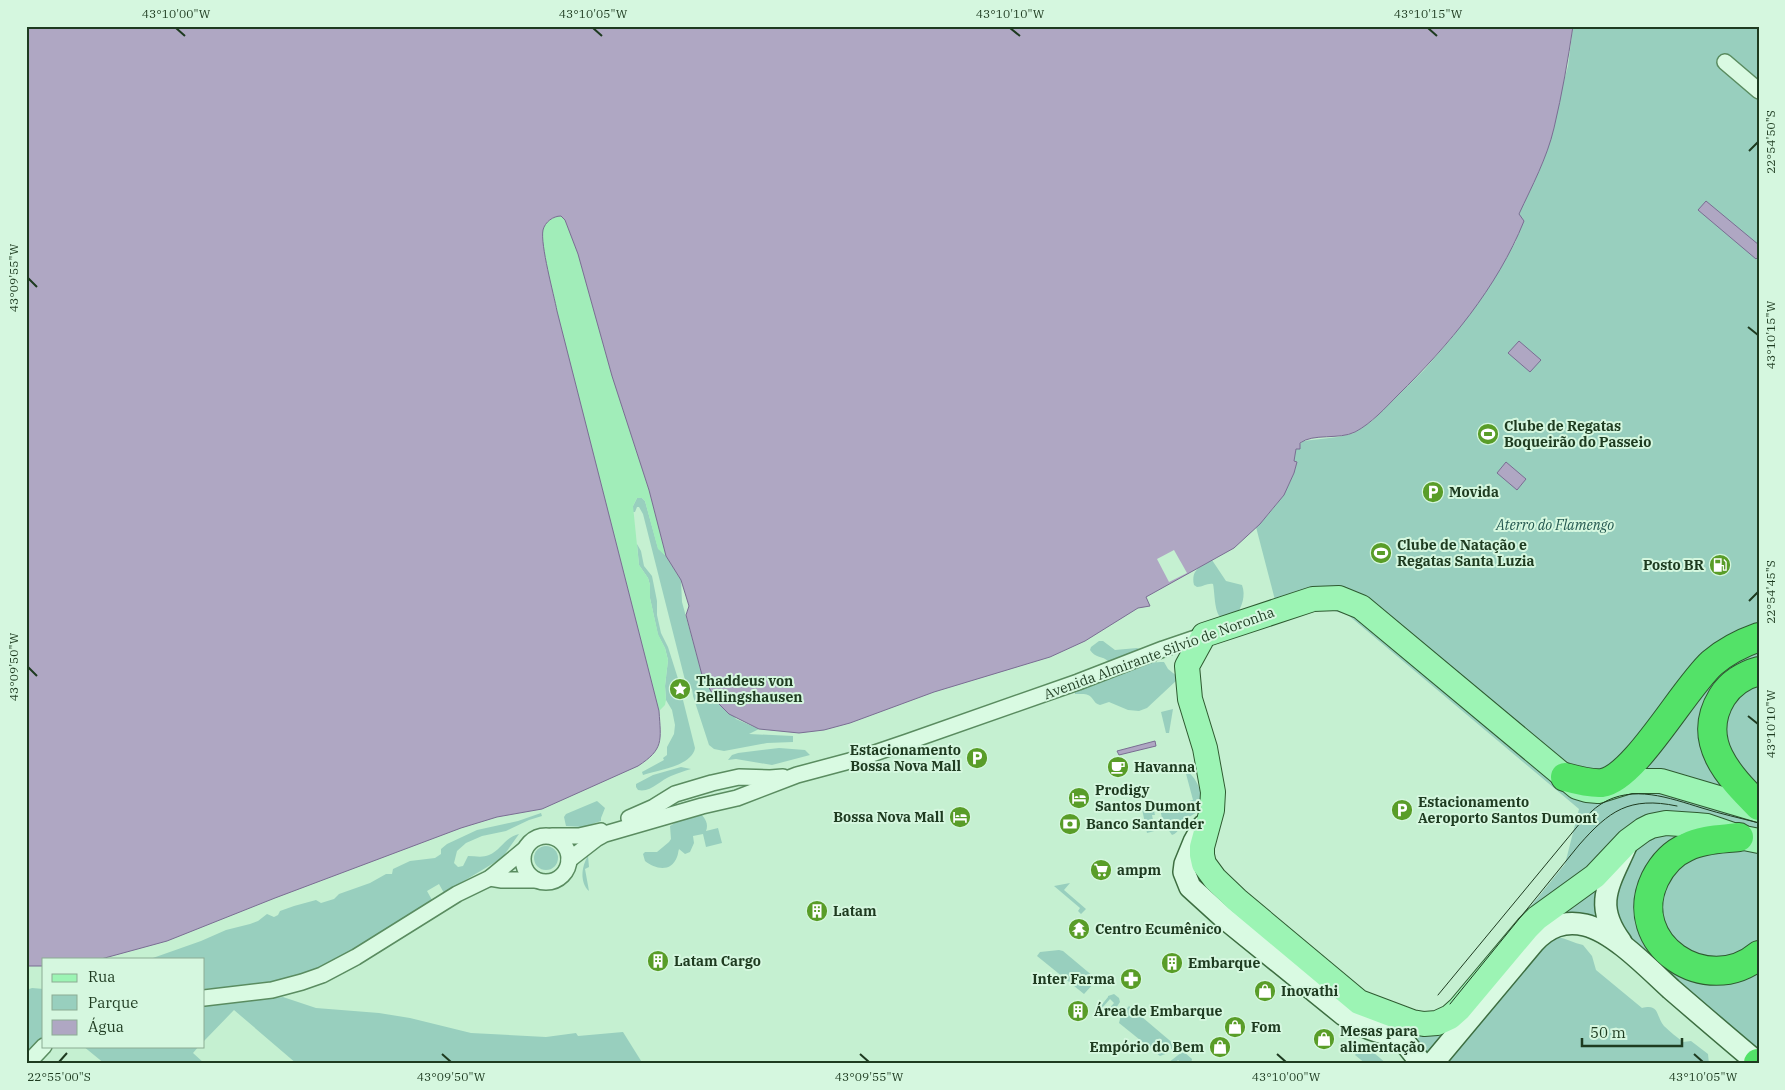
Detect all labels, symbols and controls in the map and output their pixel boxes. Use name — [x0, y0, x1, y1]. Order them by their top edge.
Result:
text: 43°10'00"W — [142, 6, 211, 21]
text: 43°10'05"W — [559, 6, 628, 21]
text: 43°10'10"W — [976, 6, 1045, 21]
text: 43°10'15"W — [1394, 6, 1463, 21]
text: 22°54'50"S — [1763, 110, 1778, 174]
text: 43°09'55"W — [6, 243, 21, 312]
text: 43°10'15"W — [1763, 300, 1778, 369]
place label: Clube de Regatas Boqueirão do Passeio — [1504, 417, 1651, 451]
sports icon: Clube de Regatas Boqueirão do Passeio — [1476, 422, 1500, 446]
parking icon: Movida — [1421, 480, 1445, 504]
place label: Movida — [1449, 483, 1499, 501]
park label: Aterro do Flamengo — [1495, 516, 1614, 534]
place label: Clube de Natação e Regatas Santa Luzia — [1397, 536, 1535, 570]
sports icon: Clube de Natação e Regatas Santa Luzia — [1369, 541, 1393, 565]
fuel station icon: Posto BR — [1708, 553, 1732, 577]
place label: Posto BR — [1643, 556, 1705, 574]
text: 22°54'45"S — [1763, 560, 1778, 624]
street label: Avenida Almirante Silvio de Noronha — [1041, 603, 1277, 703]
text: 43°09'50"W — [6, 632, 21, 701]
place label: Thaddeus von Bellingshausen — [696, 672, 803, 706]
place icon: Thaddeus von Bellingshausen — [668, 677, 692, 701]
text: 43°10'10"W — [1763, 689, 1778, 758]
place label: Estacionamento Bossa Nova Mall — [850, 741, 961, 775]
parking icon: Estacionamento Bossa Nova Mall — [965, 746, 989, 770]
cafe icon: Havanna — [1106, 755, 1130, 779]
place label: Havanna — [1134, 758, 1195, 776]
place label: Prodigy Santos Dumont — [1095, 781, 1201, 815]
hotel icon: Prodigy Santos Dumont — [1067, 786, 1091, 810]
place label: Estacionamento Aeroporto Santos Dumont — [1418, 793, 1597, 827]
parking icon: Estacionamento Aeroporto Santos Dumont — [1390, 798, 1414, 822]
hotel icon: Bossa Nova Mall — [948, 805, 972, 829]
place label: Bossa Nova Mall — [833, 808, 944, 826]
bank icon: Banco Santander — [1058, 812, 1082, 836]
place label: Banco Santander — [1086, 815, 1204, 833]
supermarket icon: ampm — [1089, 858, 1113, 882]
place label: ampm — [1117, 861, 1161, 879]
building icon: Latam — [805, 899, 829, 923]
place label: Latam — [833, 902, 877, 920]
temple icon: Centro Ecumênico — [1067, 917, 1091, 941]
place label: Centro Ecumênico — [1095, 920, 1222, 938]
building icon: Latam Cargo — [646, 949, 670, 973]
building icon: Embarque — [1160, 951, 1184, 975]
place label: Latam Cargo — [674, 952, 761, 970]
place label: Embarque — [1188, 954, 1260, 972]
legend — [42, 958, 205, 1048]
text: Rua — [88, 967, 115, 986]
pharmacy icon: Inter Farma — [1119, 967, 1143, 991]
place label: Inter Farma — [1032, 970, 1115, 988]
shop icon: Inovathi — [1253, 979, 1277, 1003]
place label: Inovathi — [1281, 982, 1339, 1000]
text: Parque — [88, 993, 138, 1012]
building icon: Área de Embarque — [1066, 999, 1090, 1023]
place label: Área de Embarque — [1094, 1001, 1222, 1020]
shop icon: Fom — [1223, 1015, 1247, 1039]
scale bar — [1582, 1015, 1682, 1047]
text: Água — [88, 1017, 124, 1036]
place label: Fom — [1251, 1018, 1281, 1036]
place label: Mesas para alimentação — [1340, 1022, 1425, 1056]
text: 50 m — [1590, 1023, 1626, 1042]
shop icon: Mesas para alimentação — [1312, 1027, 1336, 1051]
shop icon: Empório do Bem — [1208, 1035, 1232, 1059]
place label: Empório do Bem — [1090, 1038, 1204, 1056]
text: 22°55'00"S — [27, 1069, 91, 1084]
text: 43°09'50"W — [417, 1069, 486, 1084]
text: 43°09'55"W — [835, 1069, 904, 1084]
text: 43°10'00"W — [1252, 1069, 1321, 1084]
text: 43°10'05"W — [1669, 1069, 1738, 1084]

